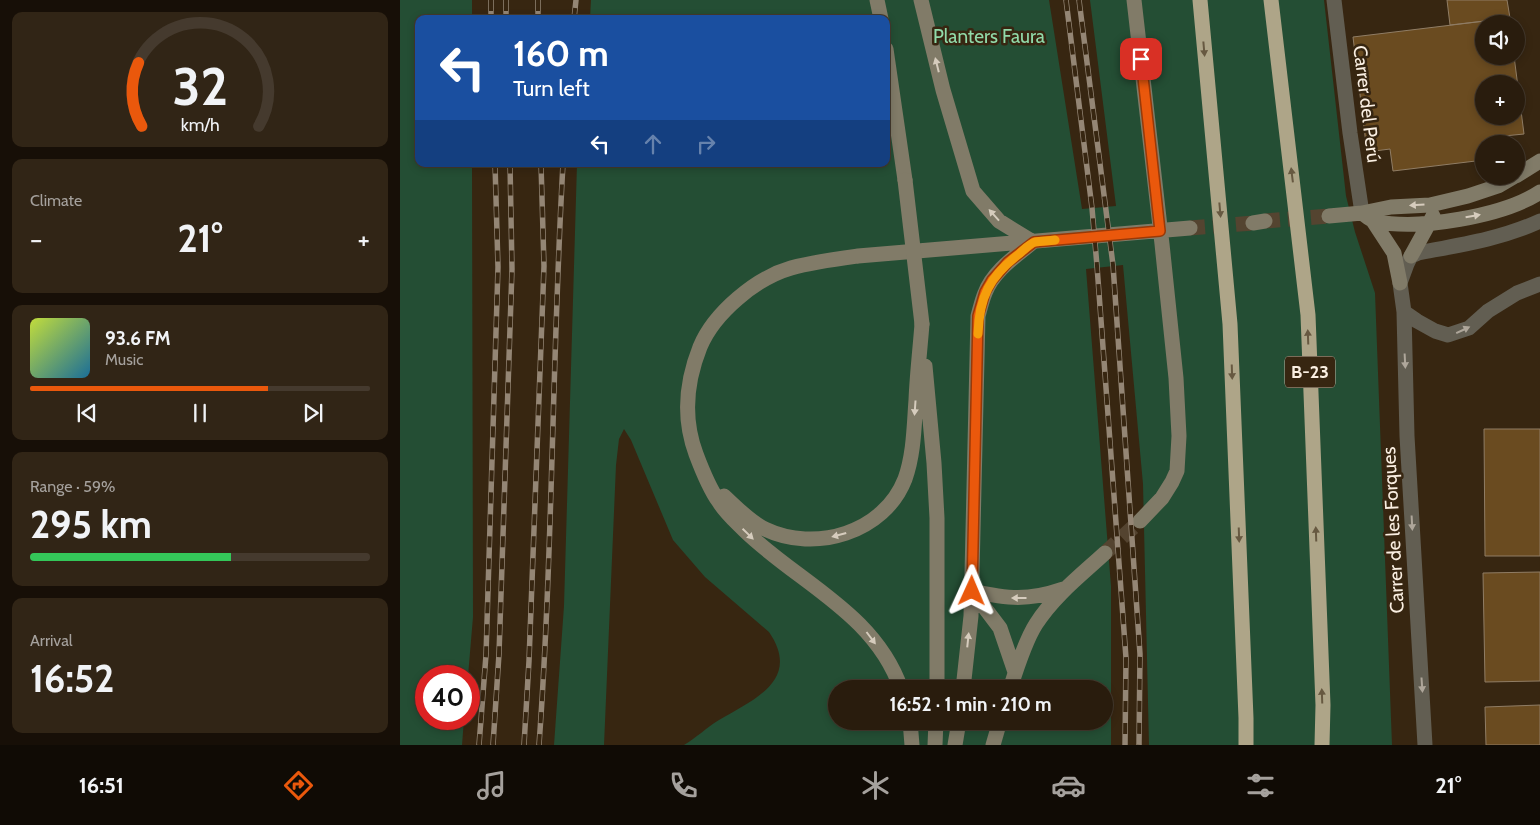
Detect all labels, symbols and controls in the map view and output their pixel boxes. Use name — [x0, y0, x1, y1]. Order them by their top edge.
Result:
map controls — [1475, 15, 1525, 185]
button: sound — [1475, 15, 1525, 65]
park label: Planters Faura — [933, 25, 1045, 48]
text: 160 m — [513, 32, 609, 75]
icon: left — [430, 35, 495, 100]
pin — [1120, 38, 1162, 80]
one-way arrow — [1200, 41, 1208, 57]
street label: Carrer del Perú — [1348, 44, 1386, 164]
icon: arrive — [1127, 45, 1155, 73]
text: 32 — [172, 55, 228, 118]
one-way arrow — [933, 58, 941, 73]
text: Turn left — [513, 75, 590, 102]
button: + — [1475, 75, 1525, 125]
text: km/h — [180, 114, 220, 135]
icon: left — [586, 130, 614, 158]
icon: ahead — [639, 130, 667, 158]
icon: right — [692, 130, 720, 158]
button: − — [1475, 135, 1525, 185]
one-way arrow — [1288, 167, 1296, 183]
text: Climate — [30, 191, 82, 210]
one-way arrow — [1409, 202, 1425, 210]
one-way arrow — [1216, 203, 1224, 219]
one-way arrow — [988, 209, 1000, 221]
one-way arrow — [1466, 212, 1482, 220]
text: 21° — [177, 215, 223, 262]
text: − — [30, 222, 42, 256]
text: + — [358, 222, 370, 256]
one-way arrow — [1456, 326, 1470, 334]
text: 93.6 FM — [105, 327, 171, 350]
one-way arrow — [1304, 328, 1312, 344]
text: Music — [105, 350, 143, 369]
one-way arrow — [1401, 353, 1409, 369]
road number: B-23 — [1285, 357, 1335, 388]
one-way arrow — [1229, 365, 1237, 381]
icon: previous — [73, 399, 101, 427]
icon: pause — [186, 399, 214, 427]
icon: next — [299, 399, 327, 427]
one-way arrow — [911, 400, 919, 416]
street label: Carrer de les Forques — [1377, 446, 1409, 614]
text: Range · 59% — [30, 477, 116, 496]
text: 295 km — [30, 501, 152, 548]
one-way arrow — [1409, 515, 1417, 531]
one-way arrow — [1312, 526, 1320, 542]
one-way arrow — [742, 527, 754, 539]
one-way arrow — [1235, 527, 1243, 543]
one-way arrow — [831, 531, 846, 539]
position arrow — [945, 564, 997, 616]
one-way arrow — [1011, 594, 1027, 602]
text: Arrival — [30, 631, 73, 650]
one-way arrow — [866, 631, 877, 644]
one-way arrow — [964, 632, 972, 648]
text: 16:52 — [30, 655, 114, 702]
speed limit sign: 40 — [415, 665, 480, 730]
one-way arrow — [1418, 678, 1426, 694]
one-way arrow — [1318, 688, 1326, 704]
text: 16:52 · 1 min · 210 m — [889, 693, 1052, 716]
icon: directions — [281, 768, 316, 803]
icon: music — [474, 768, 509, 803]
icon: phone — [666, 768, 701, 803]
icon: climate — [858, 768, 893, 803]
icon: car — [1051, 768, 1086, 803]
icon: filters — [1243, 768, 1278, 803]
text: 16:51 — [79, 772, 124, 799]
text: 21° — [1435, 772, 1461, 799]

